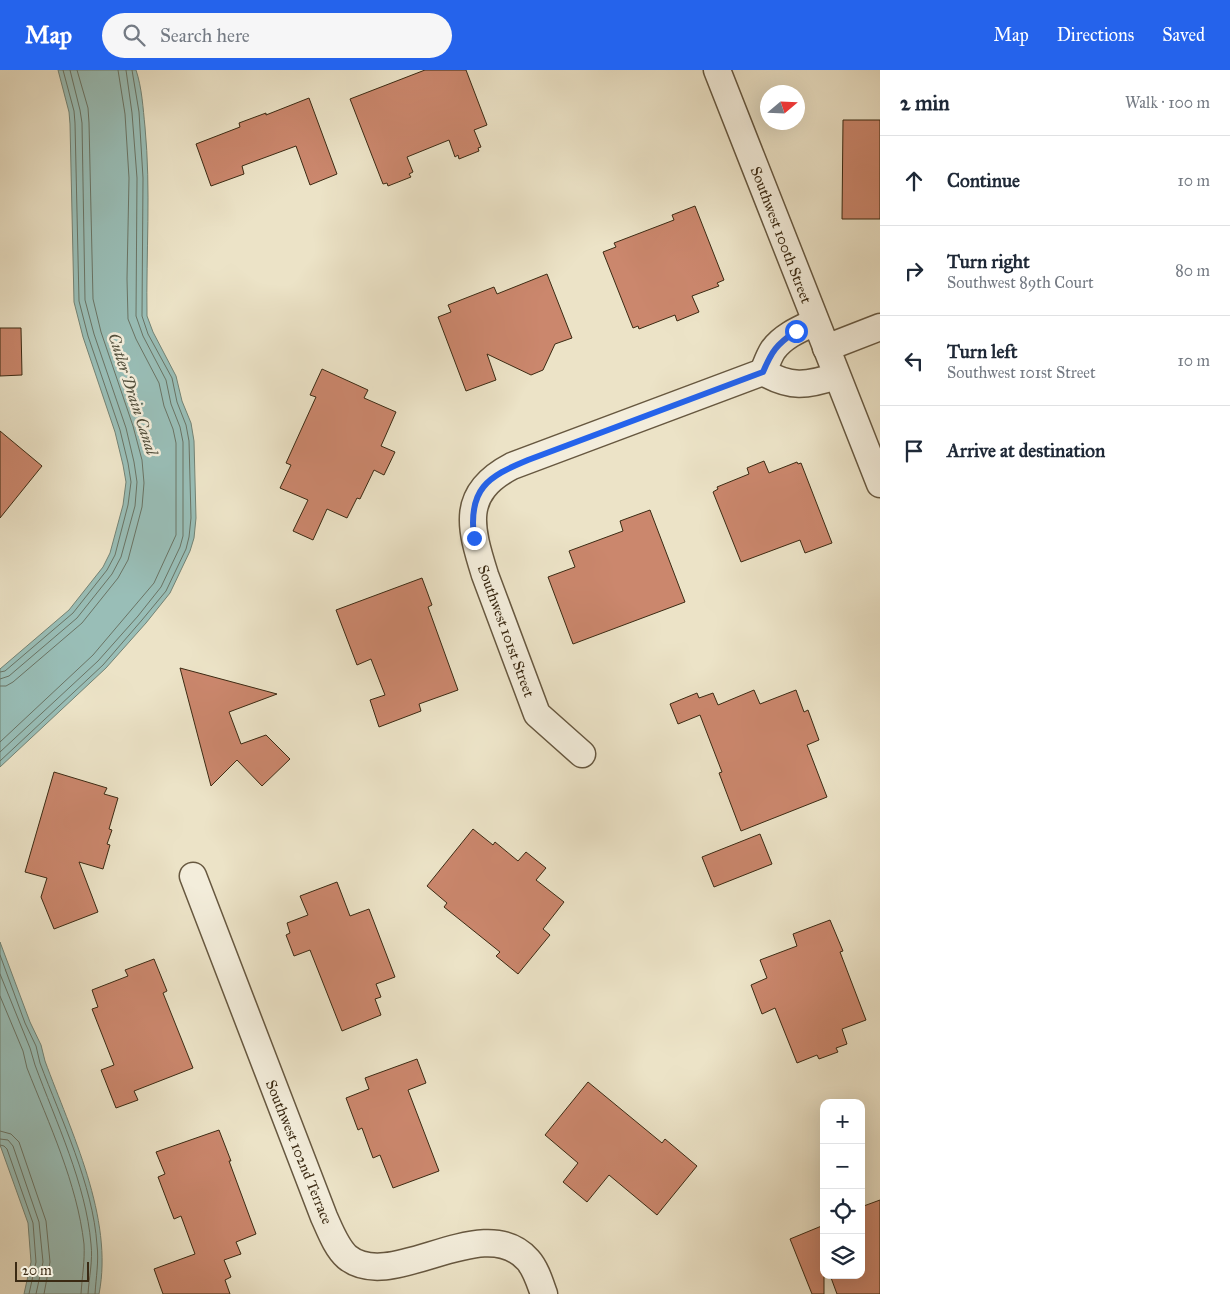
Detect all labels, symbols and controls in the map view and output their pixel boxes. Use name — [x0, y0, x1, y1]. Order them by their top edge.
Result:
search box — [102, 13, 452, 58]
text: Map — [25, 20, 72, 50]
icon: search — [120, 21, 148, 49]
text: Search here — [160, 24, 250, 47]
text: Map — [993, 24, 1029, 46]
text: Directions — [1057, 24, 1134, 46]
text: Saved — [1162, 24, 1205, 46]
north arrow — [760, 85, 805, 130]
text: 2 min — [900, 90, 950, 116]
text: Walk · 100 m — [1125, 93, 1210, 112]
street label: Southwest 100th Street — [747, 164, 816, 307]
icon: ahead — [900, 167, 928, 195]
text: Continue — [947, 169, 1020, 192]
text: 10 m — [1178, 171, 1210, 190]
text: Turn right — [947, 250, 1030, 273]
icon: right — [900, 257, 928, 285]
text: 80 m — [1175, 261, 1210, 280]
text: Southwest 89th Court — [947, 273, 1094, 292]
route start — [785, 320, 808, 343]
water label: Cutler Drain Canal — [104, 331, 162, 459]
text: Turn left — [947, 340, 1017, 363]
icon: left — [900, 347, 928, 375]
text: 10 m — [1178, 351, 1210, 370]
text: Southwest 101st Street — [947, 363, 1096, 382]
icon: arrive — [900, 437, 928, 465]
text: Arrive at destination — [947, 439, 1105, 462]
route end — [463, 527, 486, 550]
street label: Southwest 101st Street — [474, 562, 539, 700]
street label: Southwest 102nd Terrace — [262, 1077, 336, 1227]
map controls — [820, 1099, 865, 1279]
button: + — [820, 1099, 865, 1144]
button: − — [820, 1144, 865, 1189]
button: locate — [820, 1189, 865, 1234]
button: layers — [820, 1234, 865, 1279]
scale bar — [15, 1259, 89, 1282]
text: 20 m — [22, 1262, 52, 1279]

